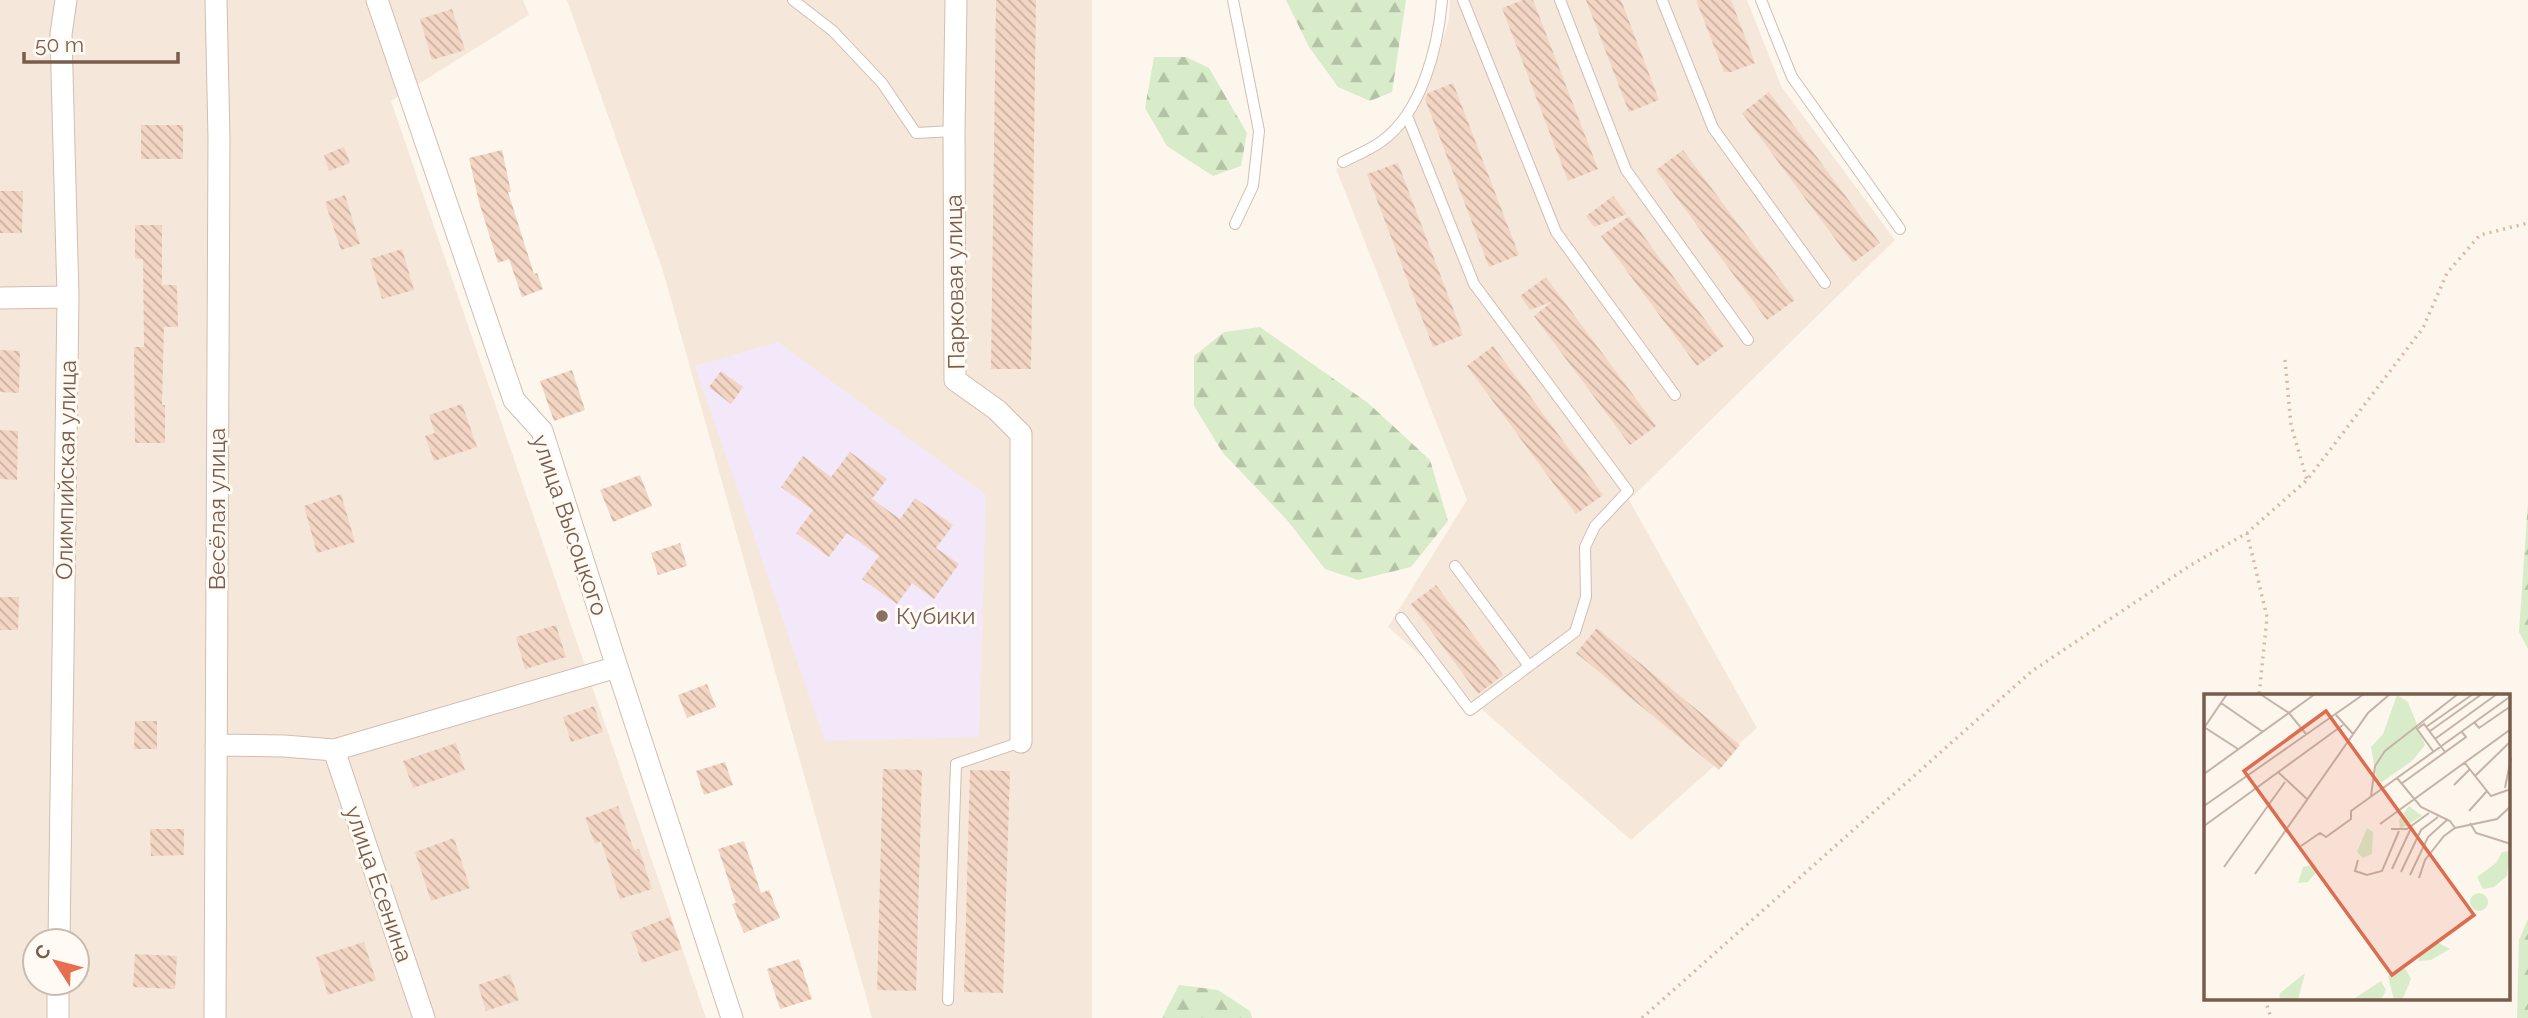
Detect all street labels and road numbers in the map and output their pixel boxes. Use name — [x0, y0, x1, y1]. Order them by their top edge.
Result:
street label: Парковая улица — [939, 194, 970, 370]
street label: Олимпийская улица — [50, 360, 81, 580]
street label: Весёлая улица — [203, 428, 230, 590]
street label: улица Высоцкого — [527, 431, 614, 619]
street label: улица Есенина — [340, 802, 419, 966]

